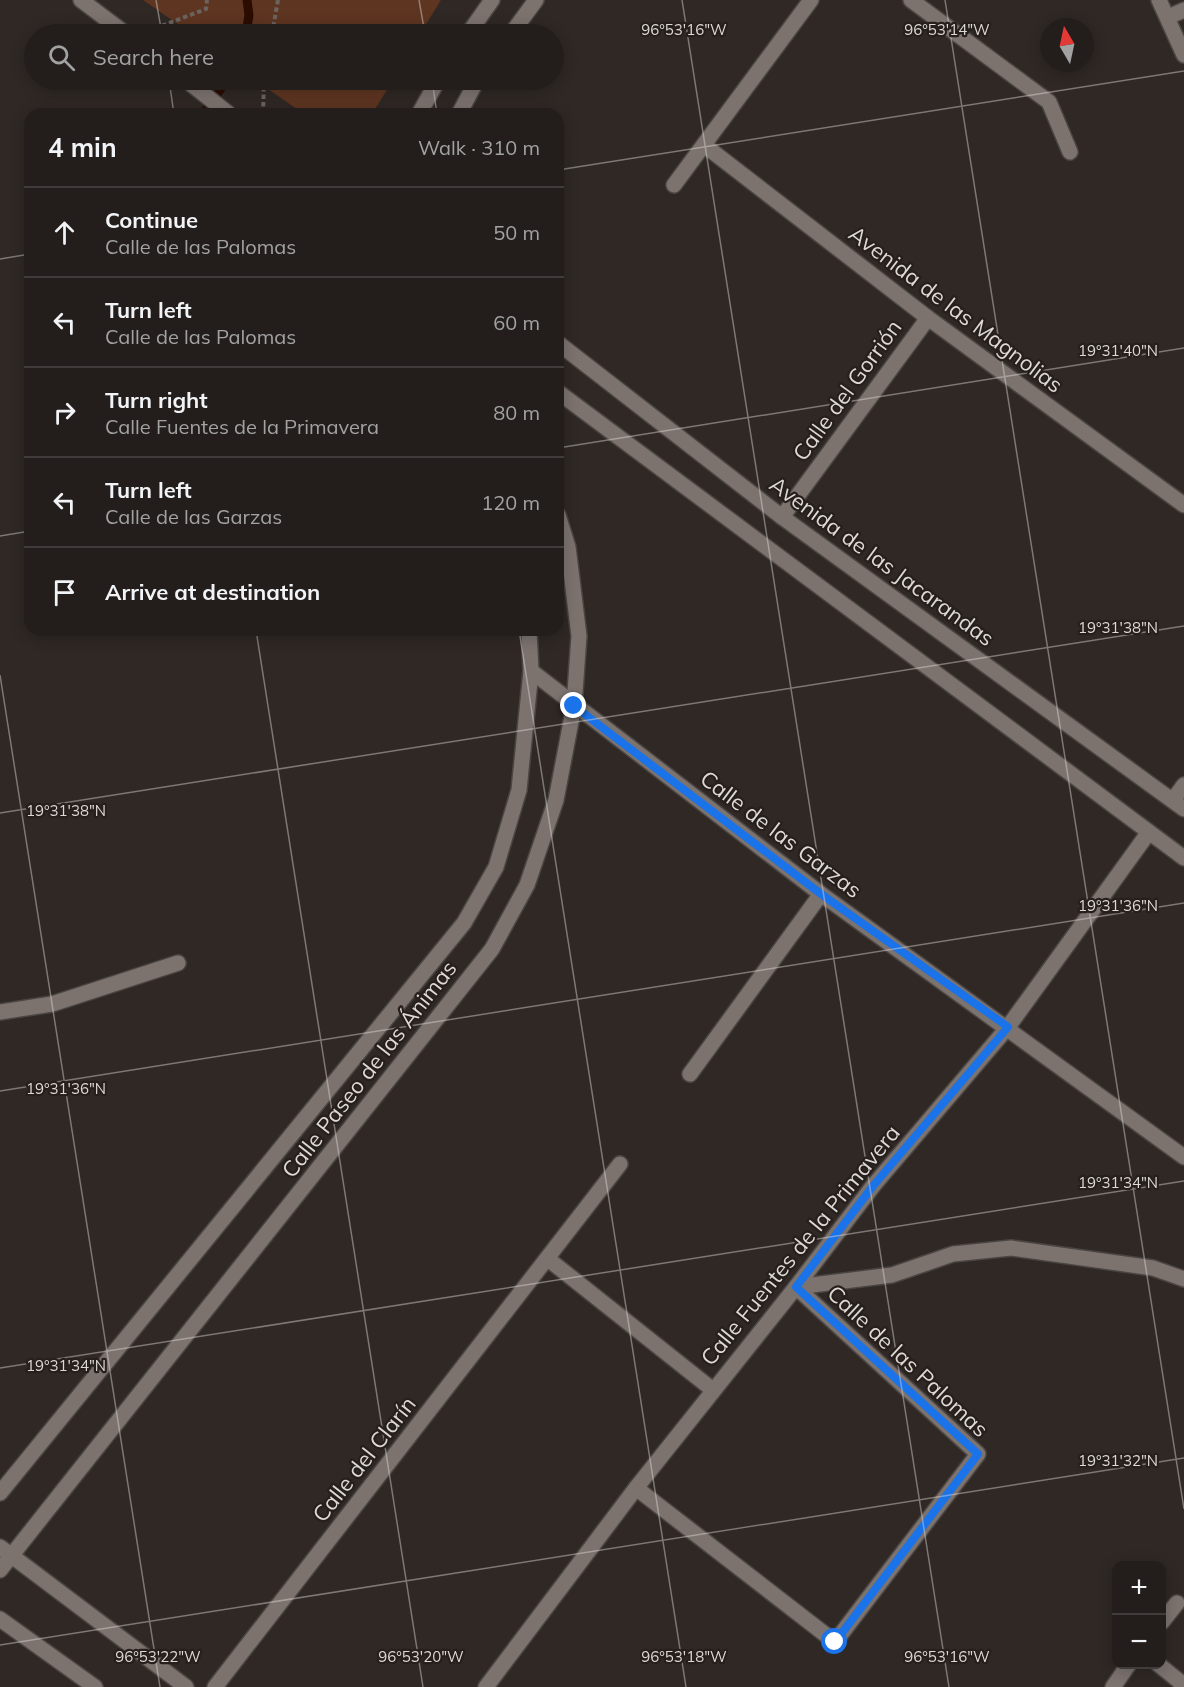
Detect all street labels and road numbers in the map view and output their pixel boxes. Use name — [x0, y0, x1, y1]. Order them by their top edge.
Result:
street label: Avenida de las Magnolias — [843, 219, 1069, 399]
street label: Calle del Gorrión — [786, 314, 908, 466]
street label: Avenida de las Jacarandas — [764, 470, 1000, 652]
street label: Calle de las Garzas — [695, 764, 867, 904]
street label: Calle Paseo de las Ánimas — [275, 955, 463, 1183]
street label: Calle Fuentes de la Primavera — [694, 1119, 906, 1371]
street label: Calle de las Palomas — [822, 1279, 994, 1443]
street label: Calle del Clarín — [306, 1391, 422, 1527]

